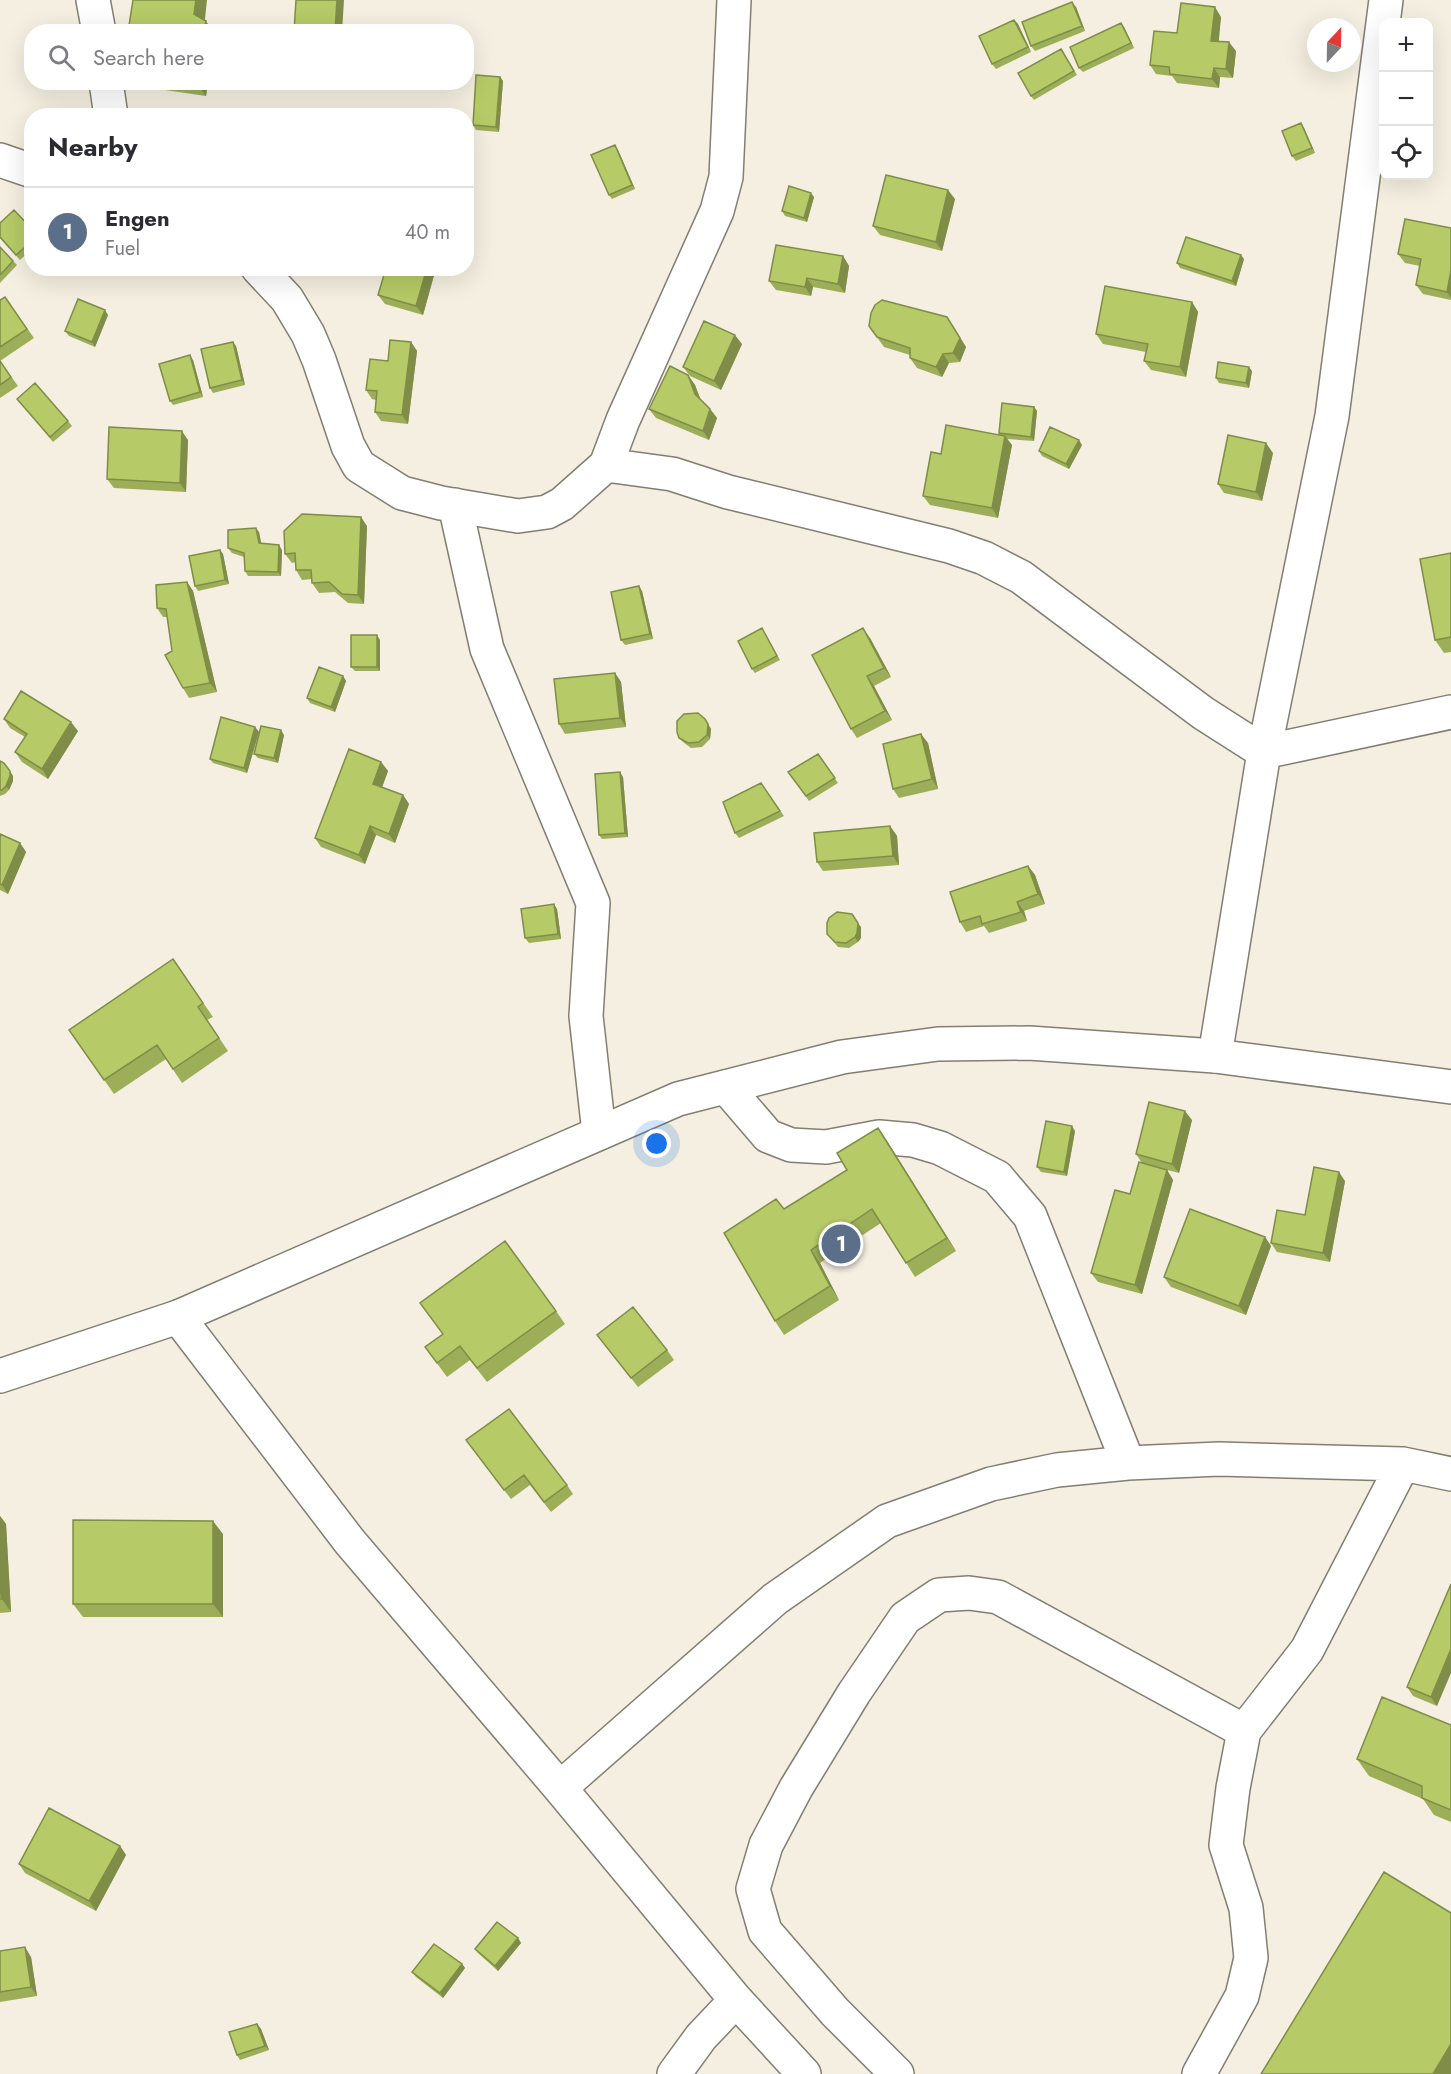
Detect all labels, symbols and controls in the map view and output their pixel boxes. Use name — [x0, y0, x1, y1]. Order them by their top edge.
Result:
north arrow — [1307, 18, 1361, 72]
map controls — [1379, 18, 1433, 180]
button: + — [1379, 18, 1433, 72]
search box — [24, 24, 474, 90]
icon: search — [45, 41, 78, 74]
text: Search here — [93, 41, 204, 73]
button: − — [1379, 72, 1433, 126]
button: locate — [1379, 126, 1433, 180]
text: Nearby — [48, 128, 137, 166]
text: Engen — [105, 202, 170, 234]
text: 1 — [62, 218, 73, 247]
text: 40 m — [405, 218, 450, 247]
text: Fuel — [105, 234, 140, 263]
your location — [642, 1129, 671, 1158]
pin: 1 — [822, 1222, 860, 1266]

